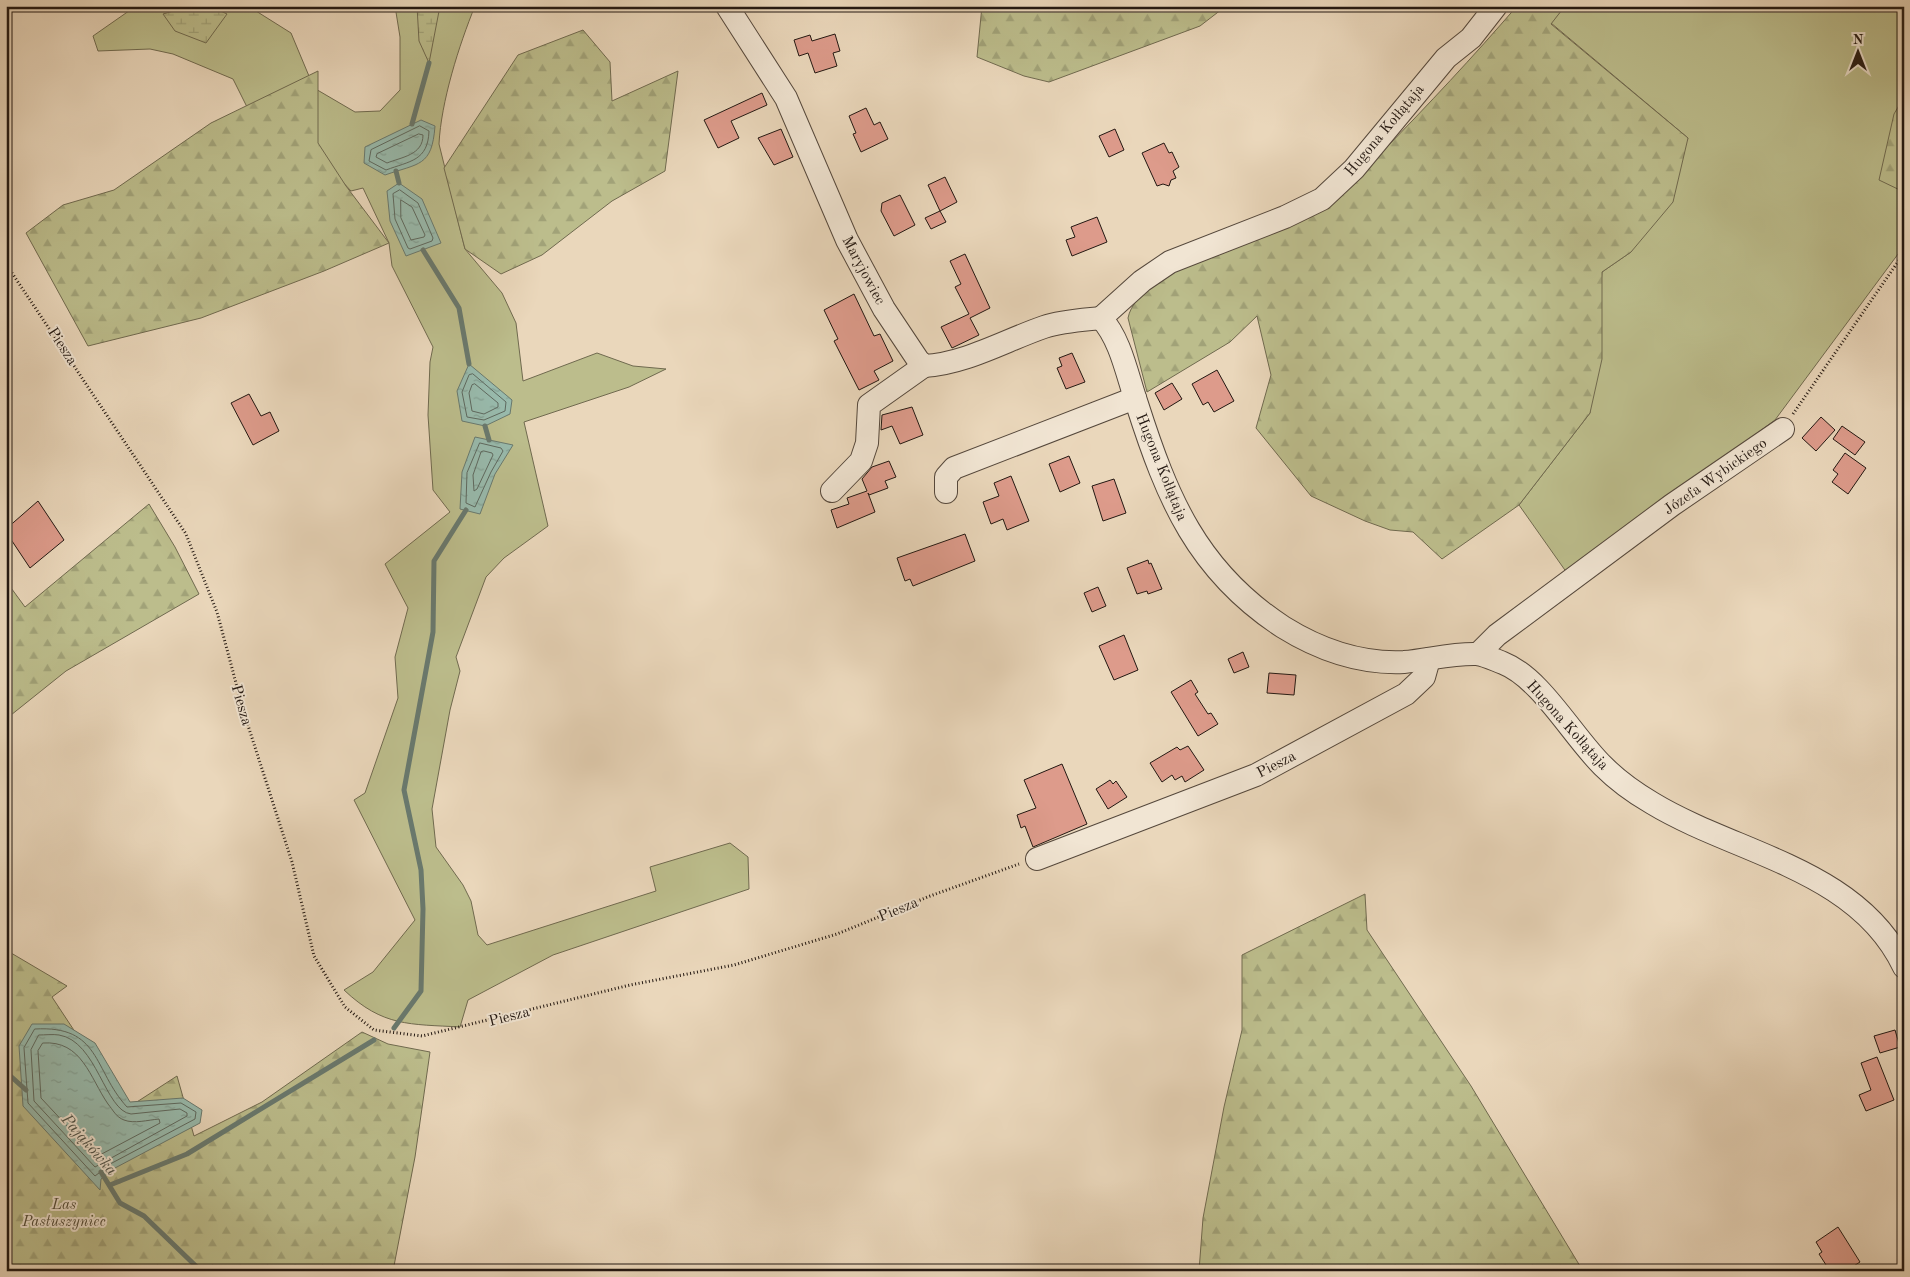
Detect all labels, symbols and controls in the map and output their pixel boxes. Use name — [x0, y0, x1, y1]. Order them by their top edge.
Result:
north arrow — [1832, 28, 1882, 78]
text: N — [1853, 33, 1864, 47]
street label: Hugona Kołłątaja — [1343, 82, 1428, 180]
street label: Maryjowiec — [838, 234, 887, 308]
street label: Piesza — [44, 325, 80, 369]
street label: Hugona Kołłątaja — [1132, 412, 1189, 524]
street label: Józefa Wybickiego — [1662, 436, 1770, 518]
street label: Hugona Kołłątaja — [1523, 678, 1611, 774]
street label: Piesza — [228, 683, 254, 728]
street label: Piesza — [1255, 749, 1299, 781]
street label: Piesza — [876, 895, 921, 925]
street label: Piesza — [487, 1005, 532, 1030]
water label: Pająkówka — [57, 1111, 119, 1179]
park label: Las Pastuszyniec — [21, 1198, 106, 1230]

